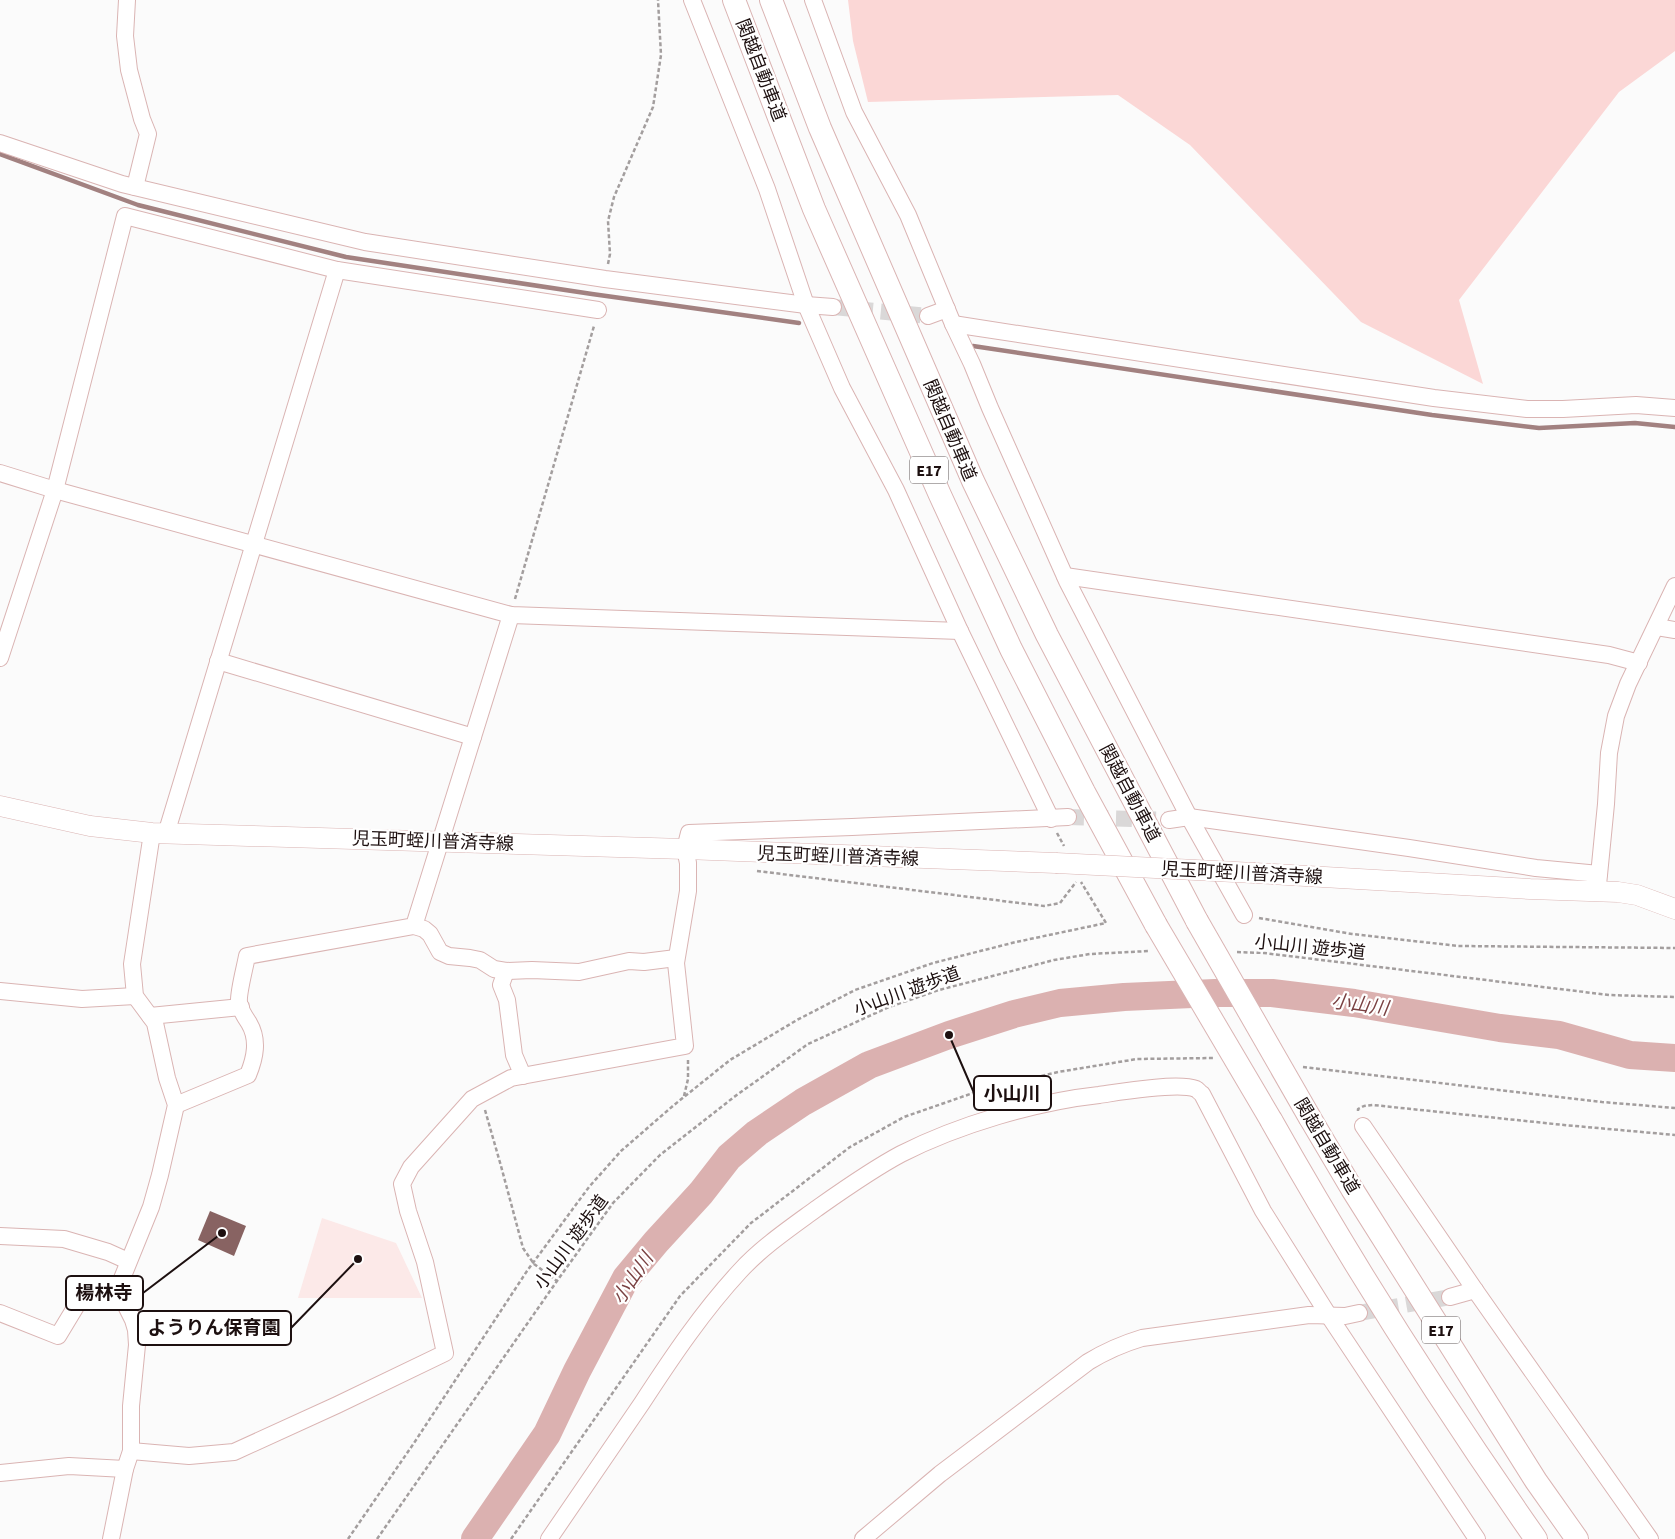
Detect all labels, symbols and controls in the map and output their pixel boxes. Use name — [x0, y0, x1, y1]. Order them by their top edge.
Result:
street label: 関越自動車道 — [730, 15, 792, 125]
street label: 関越自動車道 — [917, 376, 982, 485]
road number: E17 — [910, 456, 948, 484]
street label: 関越自動車道 — [1093, 740, 1166, 847]
street label: 児玉町蛭川普済寺線 — [352, 826, 514, 857]
street label: 児玉町蛭川普済寺線 — [757, 841, 919, 872]
street label: 児玉町蛭川普済寺線 — [1160, 857, 1324, 890]
street label: 小山川 遊歩道 — [1253, 929, 1367, 966]
street label: 小山川 遊歩道 — [850, 961, 964, 1022]
water label: 小山川 — [1330, 988, 1392, 1023]
callout: 小山川 — [974, 1076, 1051, 1110]
text: 小山川 — [983, 1081, 1041, 1108]
street label: 関越自動車道 — [1288, 1094, 1365, 1199]
street label: 小山川 遊歩道 — [528, 1190, 614, 1295]
water label: 小山川 — [606, 1246, 661, 1310]
callout: 楊林寺 — [66, 1276, 143, 1310]
text: 楊林寺 — [75, 1280, 133, 1307]
callout: ようりん保育園 — [138, 1311, 291, 1345]
text: ようりん保育園 — [147, 1315, 281, 1342]
road number: E17 — [1422, 1316, 1460, 1344]

